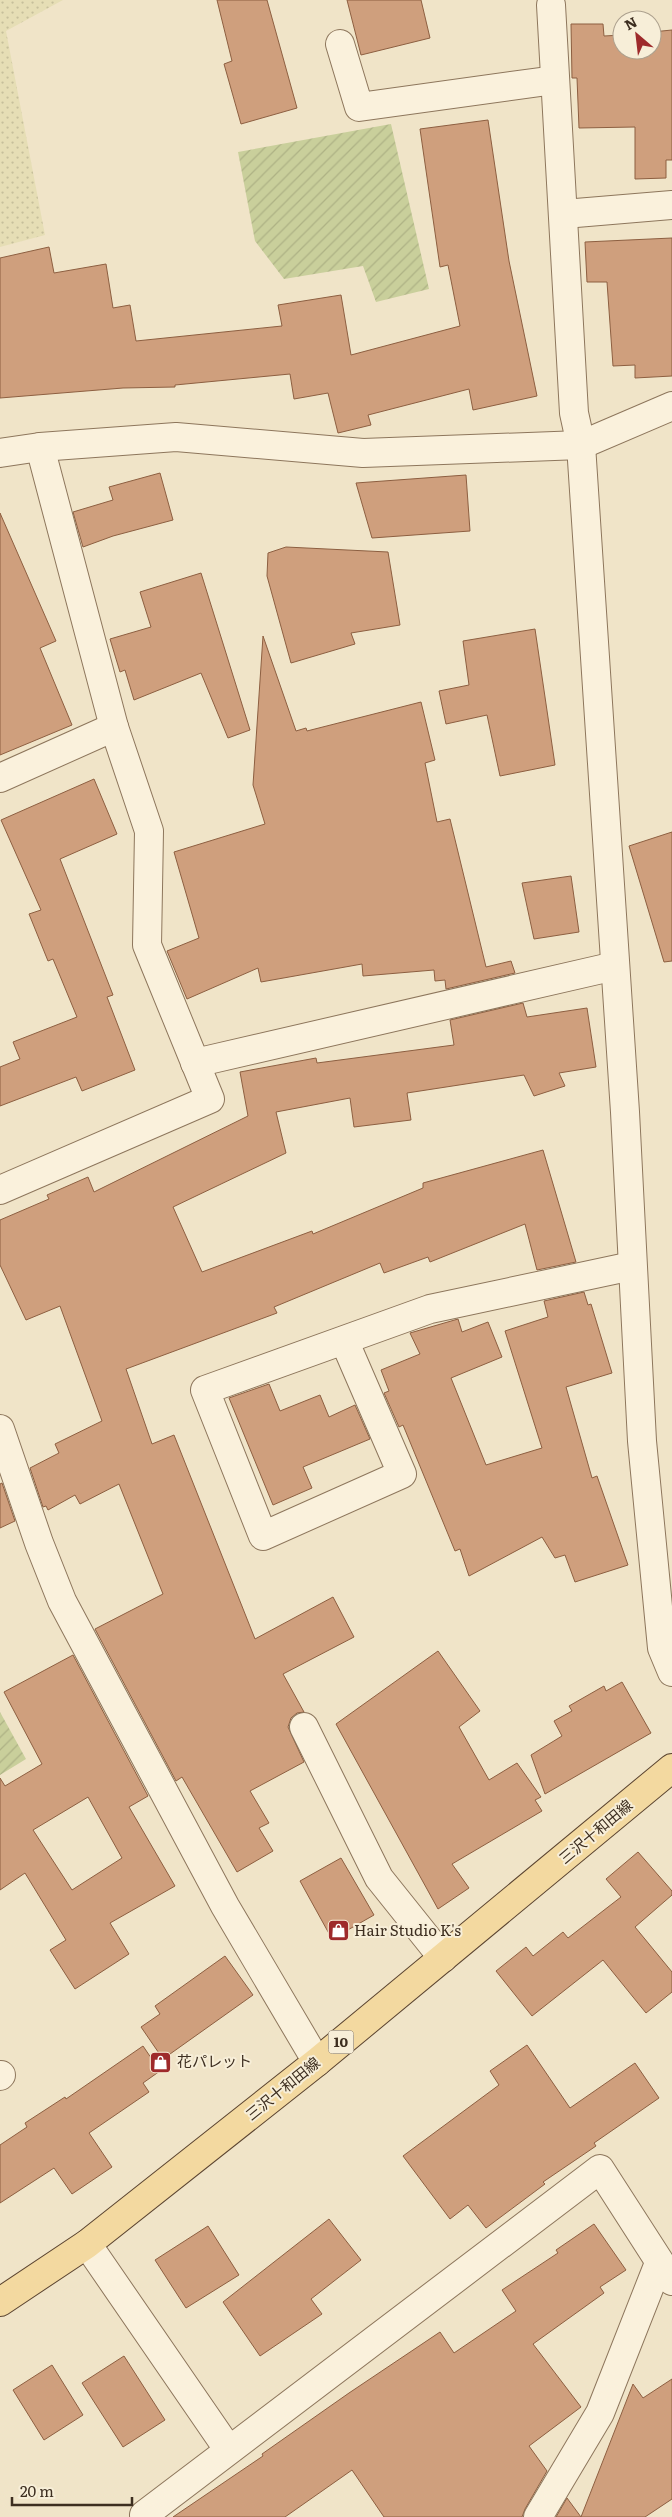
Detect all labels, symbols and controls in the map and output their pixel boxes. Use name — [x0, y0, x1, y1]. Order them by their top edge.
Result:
north arrow — [612, 10, 662, 60]
text: N — [621, 11, 641, 34]
street label: 三沢十和田線 — [553, 1793, 637, 1869]
place label: Hair Studio K's — [354, 1918, 461, 1941]
shop icon: Hair Studio K's — [326, 1919, 350, 1943]
road number: 10 — [328, 2030, 354, 2054]
place label: 花パレット — [177, 2049, 252, 2072]
shop icon: 花パレット — [149, 2050, 173, 2074]
street label: 三沢十和田線 — [240, 2051, 324, 2125]
scale bar — [12, 2474, 132, 2506]
text: 20 m — [20, 2479, 54, 2502]

